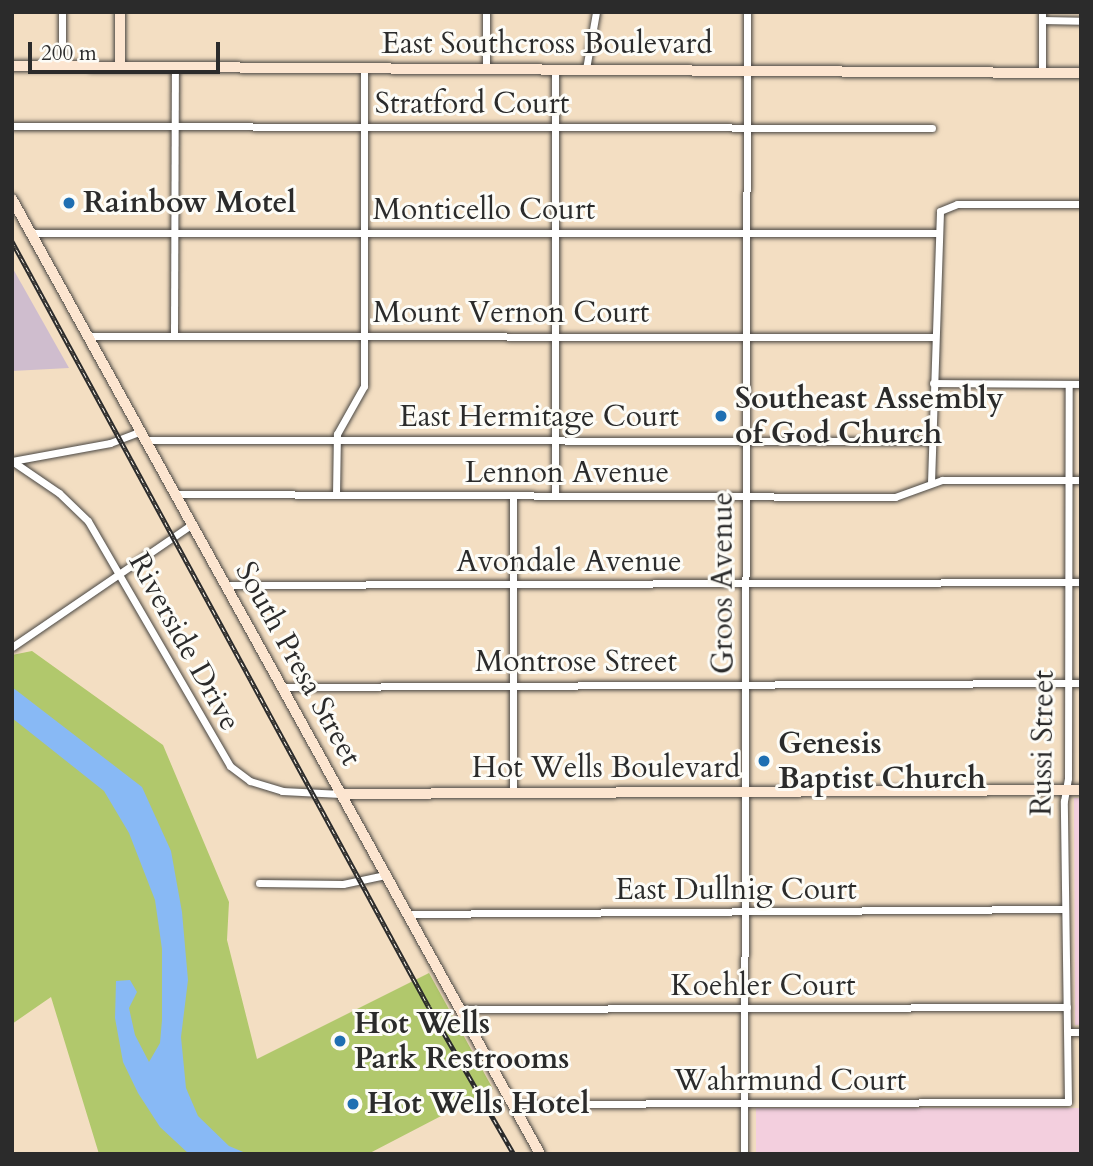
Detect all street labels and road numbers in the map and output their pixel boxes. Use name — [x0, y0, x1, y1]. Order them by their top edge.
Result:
street label: East Southcross Boulevard — [381, 26, 713, 62]
street label: Stratford Court — [375, 86, 569, 122]
street label: Monticello Court — [373, 192, 595, 228]
street label: Mount Vernon Court — [373, 295, 649, 331]
street label: East Hermitage Court — [399, 399, 679, 435]
street label: Lennon Avenue — [465, 455, 669, 491]
street label: Groos Avenue — [705, 492, 741, 674]
street label: Avondale Avenue — [456, 544, 682, 580]
street label: Riverside Drive — [120, 547, 248, 737]
street label: South Presa Street — [227, 556, 369, 772]
street label: Montrose Street — [475, 644, 677, 680]
street label: Russi Street — [1024, 670, 1062, 816]
street label: Hot Wells Boulevard — [472, 750, 740, 786]
street label: East Dullnig Court — [615, 872, 857, 908]
street label: Koehler Court — [671, 968, 855, 1004]
street label: Wahrmund Court — [674, 1063, 906, 1099]

